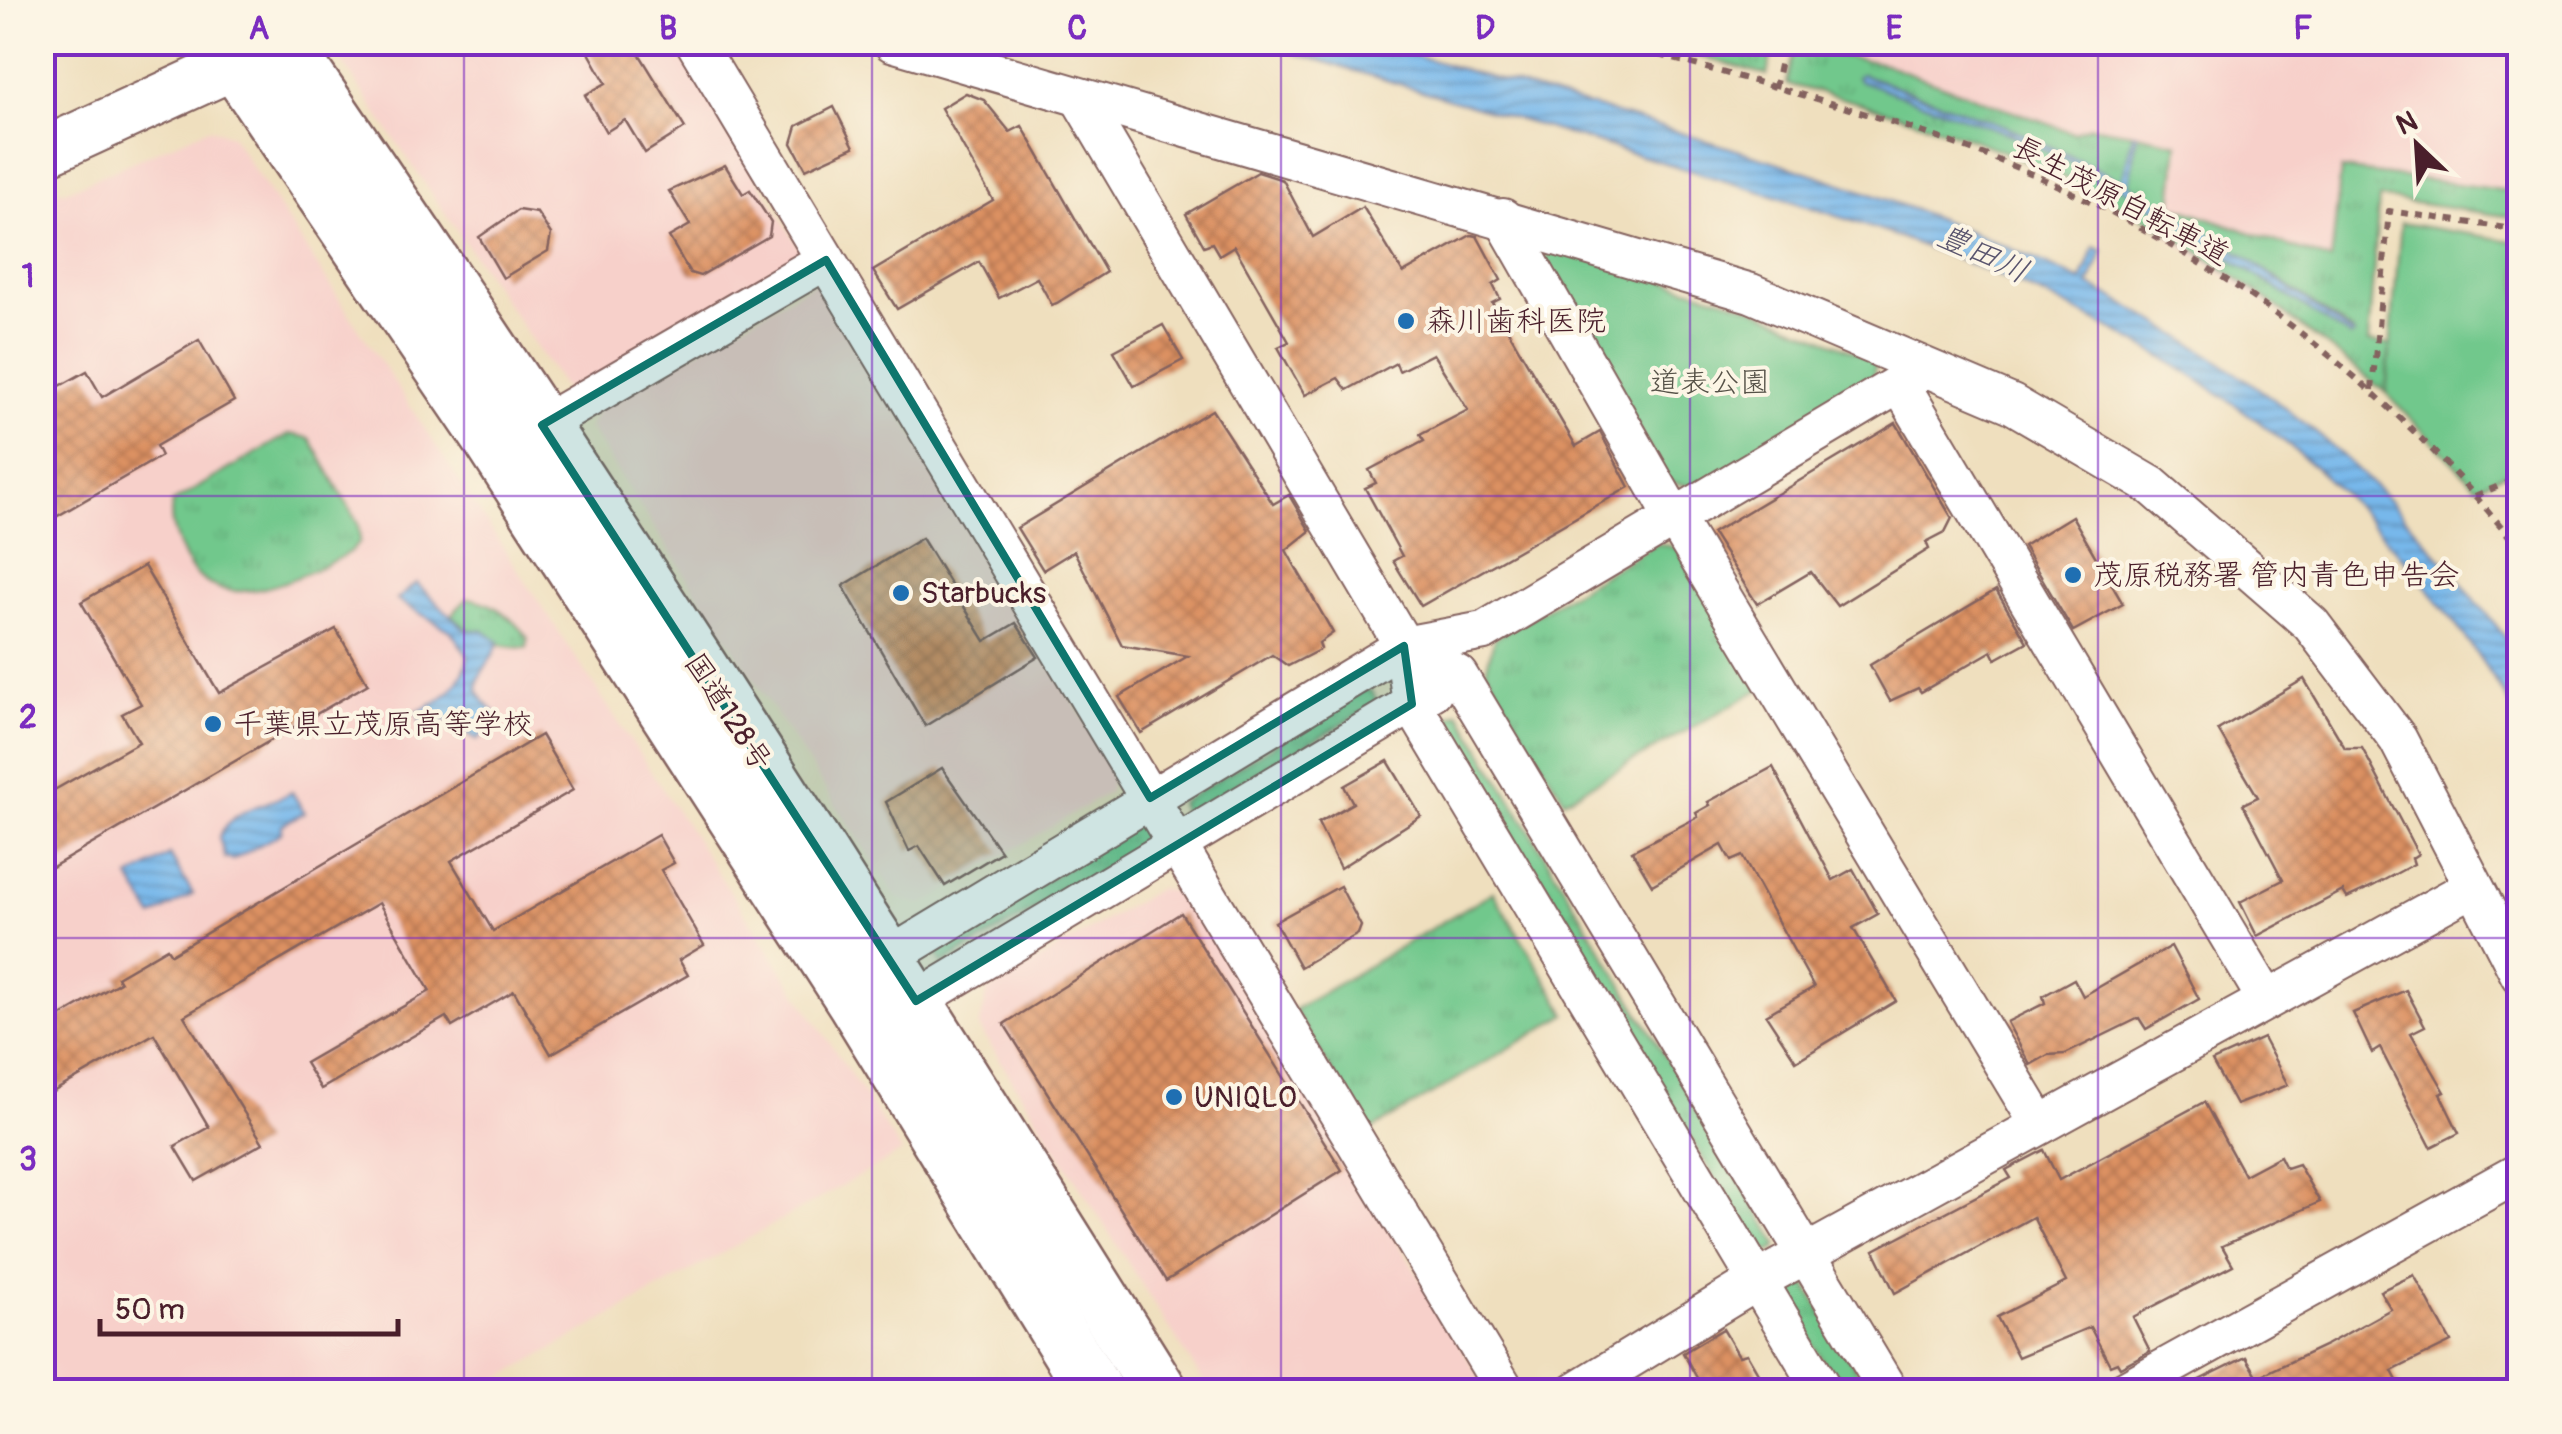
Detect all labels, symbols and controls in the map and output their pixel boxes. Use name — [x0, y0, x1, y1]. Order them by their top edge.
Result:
text: A — [249, 9, 270, 49]
text: B — [659, 9, 677, 49]
text: C — [1067, 9, 1087, 49]
text: D — [1475, 9, 1495, 49]
text: E — [1886, 9, 1903, 49]
text: F — [2293, 9, 2313, 49]
north arrow — [2367, 95, 2467, 195]
text: N — [2391, 104, 2423, 144]
street label: 長生茂原自転車道 — [2006, 128, 2236, 274]
water label: 豊田川 — [1931, 216, 2035, 292]
text: 1 — [22, 257, 34, 297]
place label: 森川歯科医院 — [1426, 303, 1606, 340]
marker: 森川歯科医院 — [1395, 310, 1417, 332]
park label: 道表公園 — [1650, 364, 1770, 401]
place label: 茂原税務署 管内青色申告会 — [2093, 557, 2460, 594]
marker: 茂原税務署 管内青色申告会 — [2062, 564, 2084, 586]
place label: Starbucks — [921, 575, 1046, 612]
marker: Starbucks — [890, 582, 912, 604]
street label: 国道128号 — [676, 646, 780, 778]
text: 2 — [19, 698, 37, 738]
place label: 千葉県立茂原高等学校 — [233, 706, 533, 743]
marker: 千葉県立茂原高等学校 — [202, 713, 224, 735]
place label: UNIQLO — [1194, 1079, 1297, 1116]
marker: UNIQLO — [1163, 1086, 1185, 1108]
text: 3 — [19, 1140, 37, 1180]
scale bar — [100, 1274, 398, 1336]
text: 50 m — [115, 1291, 185, 1328]

